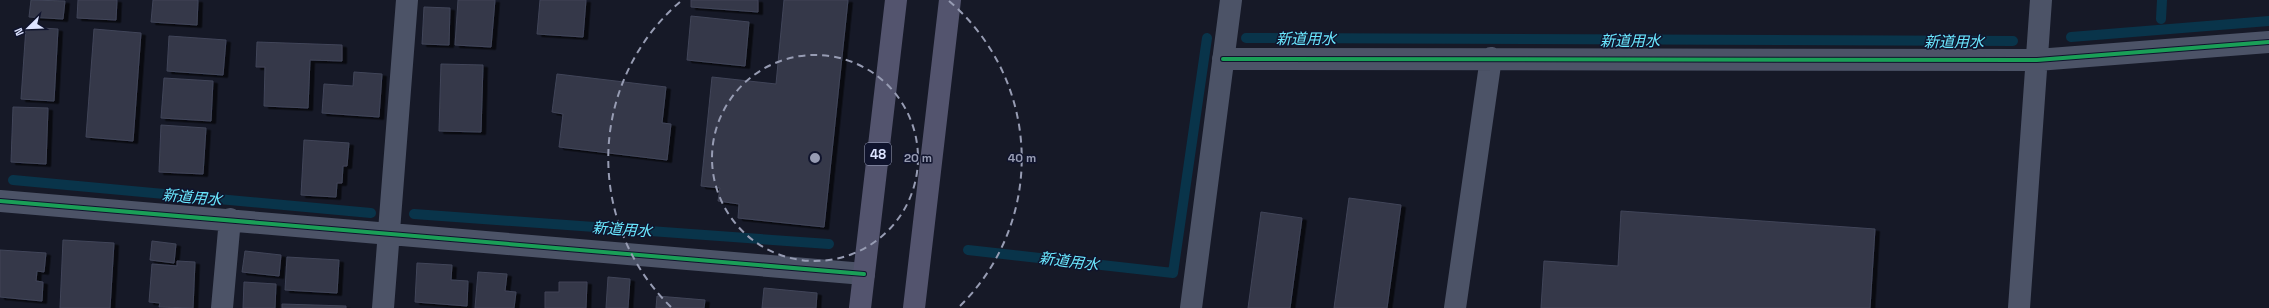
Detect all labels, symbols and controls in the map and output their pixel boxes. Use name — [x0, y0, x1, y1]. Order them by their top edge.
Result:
north arrow — [8, 8, 48, 48]
text: N — [11, 26, 27, 38]
water label: 新道用水 — [1276, 29, 1338, 48]
water label: 新道用水 — [1600, 31, 1662, 50]
water label: 新道用水 — [1924, 32, 1986, 51]
road number: 48 — [865, 143, 891, 165]
text: 20 m — [904, 150, 932, 166]
text: 40 m — [1008, 150, 1036, 166]
centre of rings — [808, 151, 822, 165]
water label: 新道用水 — [161, 185, 225, 209]
water label: 新道用水 — [591, 217, 655, 241]
water label: 新道用水 — [1038, 248, 1102, 274]

